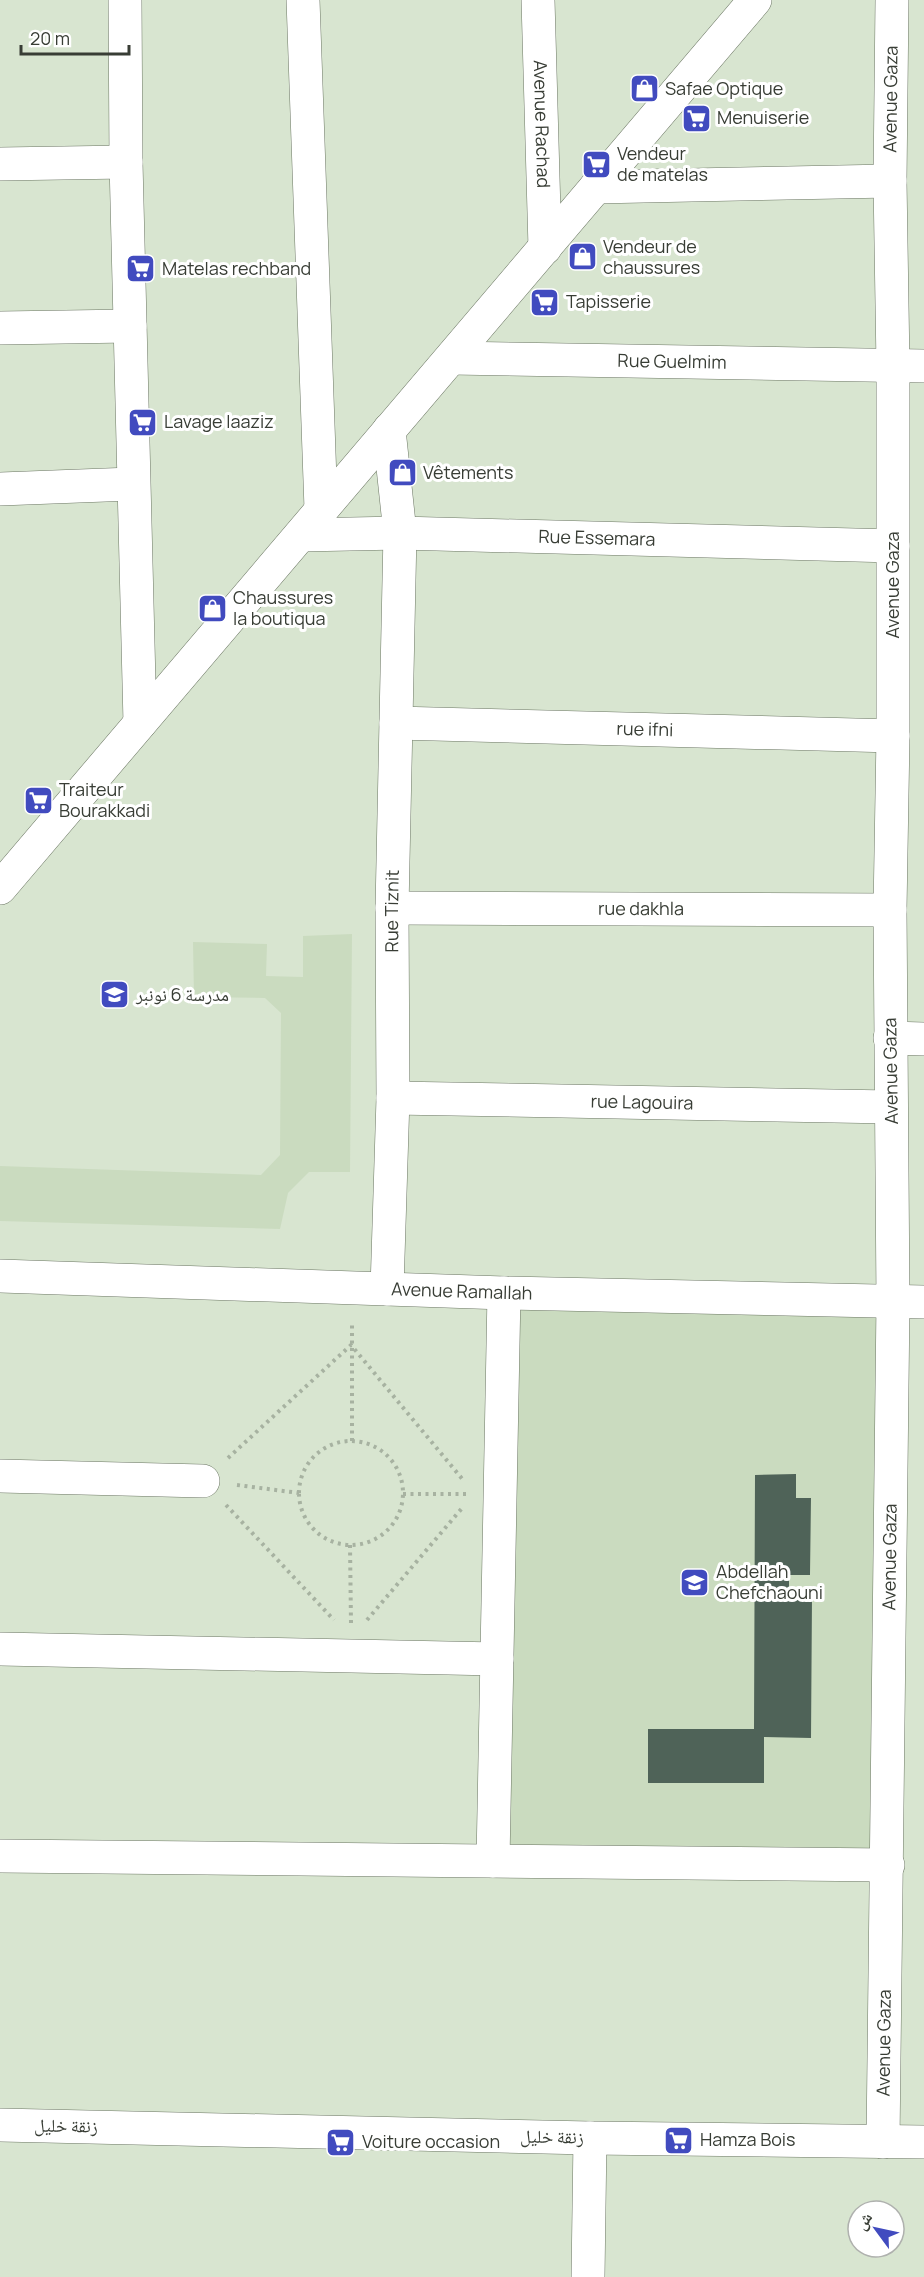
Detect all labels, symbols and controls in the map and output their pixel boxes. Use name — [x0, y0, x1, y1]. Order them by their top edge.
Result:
scale bar — [21, 18, 129, 56]
text: 20 m — [30, 26, 70, 50]
street label: Avenue Gaza — [877, 45, 902, 153]
street label: Avenue Rachad — [529, 60, 556, 188]
shop icon: Safae Optique — [628, 73, 660, 105]
place label: Safae Optique — [665, 76, 783, 100]
supermarket icon: Menuiserie — [680, 102, 712, 134]
place label: Menuiserie — [717, 105, 809, 129]
place label: Vendeur de matelas — [617, 141, 708, 186]
supermarket icon: Vendeur de matelas — [580, 148, 612, 180]
place label: Vendeur de chaussures — [603, 234, 700, 279]
shop icon: Vendeur de chaussures — [566, 241, 598, 273]
supermarket icon: Matelas rechband — [125, 253, 157, 285]
place label: Matelas rechband — [162, 256, 311, 280]
supermarket icon: Tapisserie — [529, 286, 561, 318]
place label: Tapisserie — [566, 289, 651, 313]
street label: Rue Guelmim — [617, 348, 727, 374]
supermarket icon: Lavage laaziz — [127, 406, 159, 438]
place label: Lavage laaziz — [164, 409, 274, 433]
shop icon: Vêtements — [386, 457, 418, 489]
place label: Vêtements — [423, 460, 513, 484]
street label: Rue Essemara — [538, 524, 656, 551]
street label: Avenue Gaza — [880, 532, 904, 638]
place label: Chaussures la boutiqua — [233, 585, 333, 630]
shop icon: Chaussures la boutiqua — [196, 592, 228, 624]
street label: rue ifni — [616, 716, 674, 741]
place label: Traiteur Bourakkadi — [59, 777, 150, 822]
supermarket icon: Traiteur Bourakkadi — [22, 784, 54, 816]
street label: Rue Tiznit — [379, 869, 404, 953]
street label: rue dakhla — [598, 896, 684, 920]
school or university icon: مدرسة 6 نونبر — [99, 979, 131, 1011]
place label: مدرسة 6 نونبر — [135, 982, 229, 1006]
street label: Avenue Gaza — [877, 1017, 903, 1125]
street label: rue Lagouira — [590, 1089, 694, 1114]
street label: Avenue Ramallah — [391, 1276, 533, 1305]
street label: Avenue Gaza — [876, 1503, 902, 1611]
place label: Abdellah Chefchaouni — [716, 1559, 823, 1604]
school or university icon: Abdellah Chefchaouni — [679, 1566, 711, 1598]
street label: Avenue Gaza — [871, 1989, 896, 2097]
street label: زنقة خليل — [34, 2112, 98, 2138]
street label: زنقة خليل — [520, 2123, 584, 2149]
supermarket icon: Hamza Bois — [663, 2124, 695, 2156]
supermarket icon: Voiture occasion — [325, 2126, 357, 2158]
place label: Hamza Bois — [700, 2127, 796, 2151]
place label: Voiture occasion — [362, 2129, 500, 2153]
north arrow — [846, 2199, 906, 2259]
text: ش — [850, 2208, 877, 2234]

